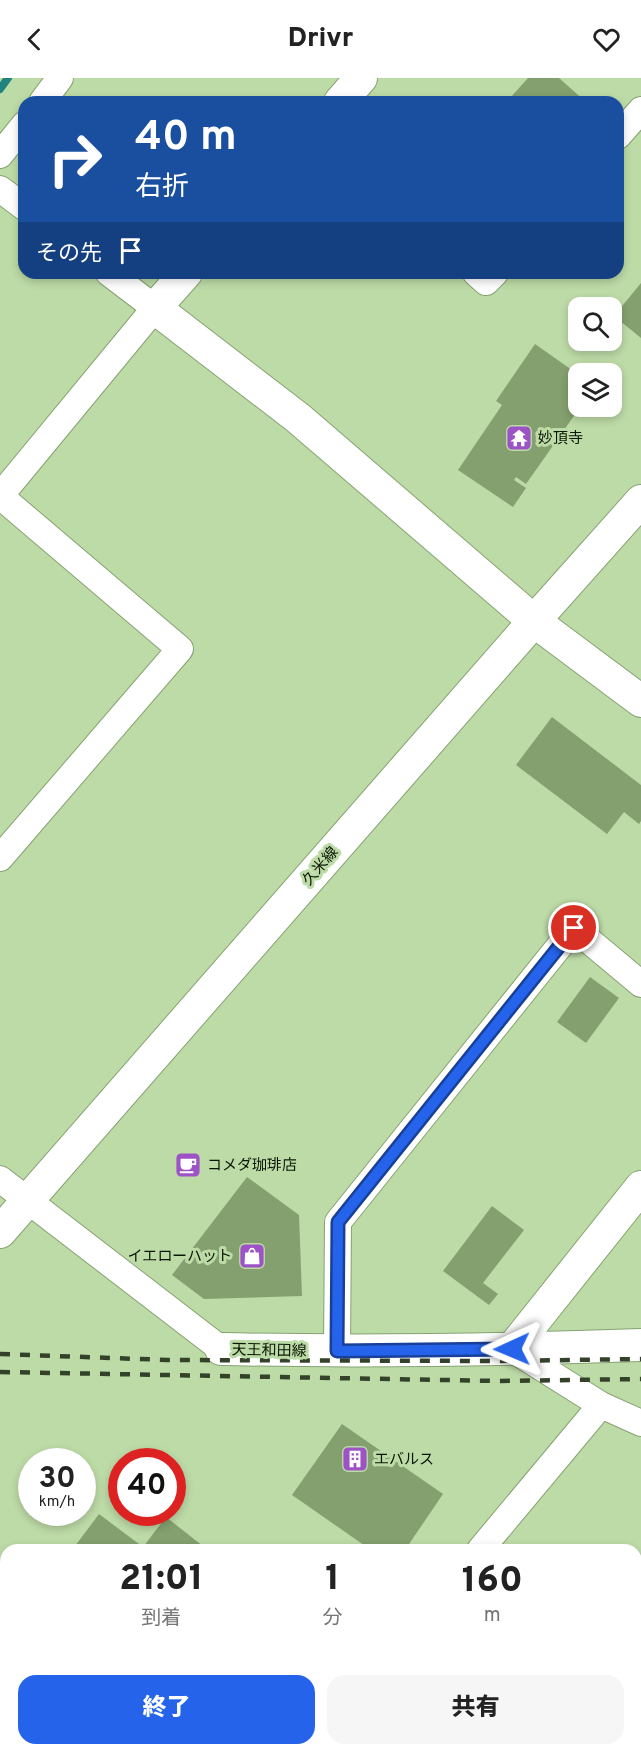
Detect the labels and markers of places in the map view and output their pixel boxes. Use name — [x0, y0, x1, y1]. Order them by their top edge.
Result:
temple icon: 妙頂寺 — [504, 423, 534, 453]
place label: 妙頂寺 — [538, 430, 583, 449]
pin — [548, 902, 599, 953]
cafe icon: コメダ珈琲店 — [173, 1150, 203, 1180]
place label: コメダ珈琲店 — [207, 1157, 297, 1176]
shop icon: イエローハット — [237, 1241, 267, 1271]
place label: イエローハット — [127, 1248, 232, 1267]
building icon: エバルス — [340, 1444, 370, 1474]
place label: エバルス — [374, 1451, 434, 1470]

